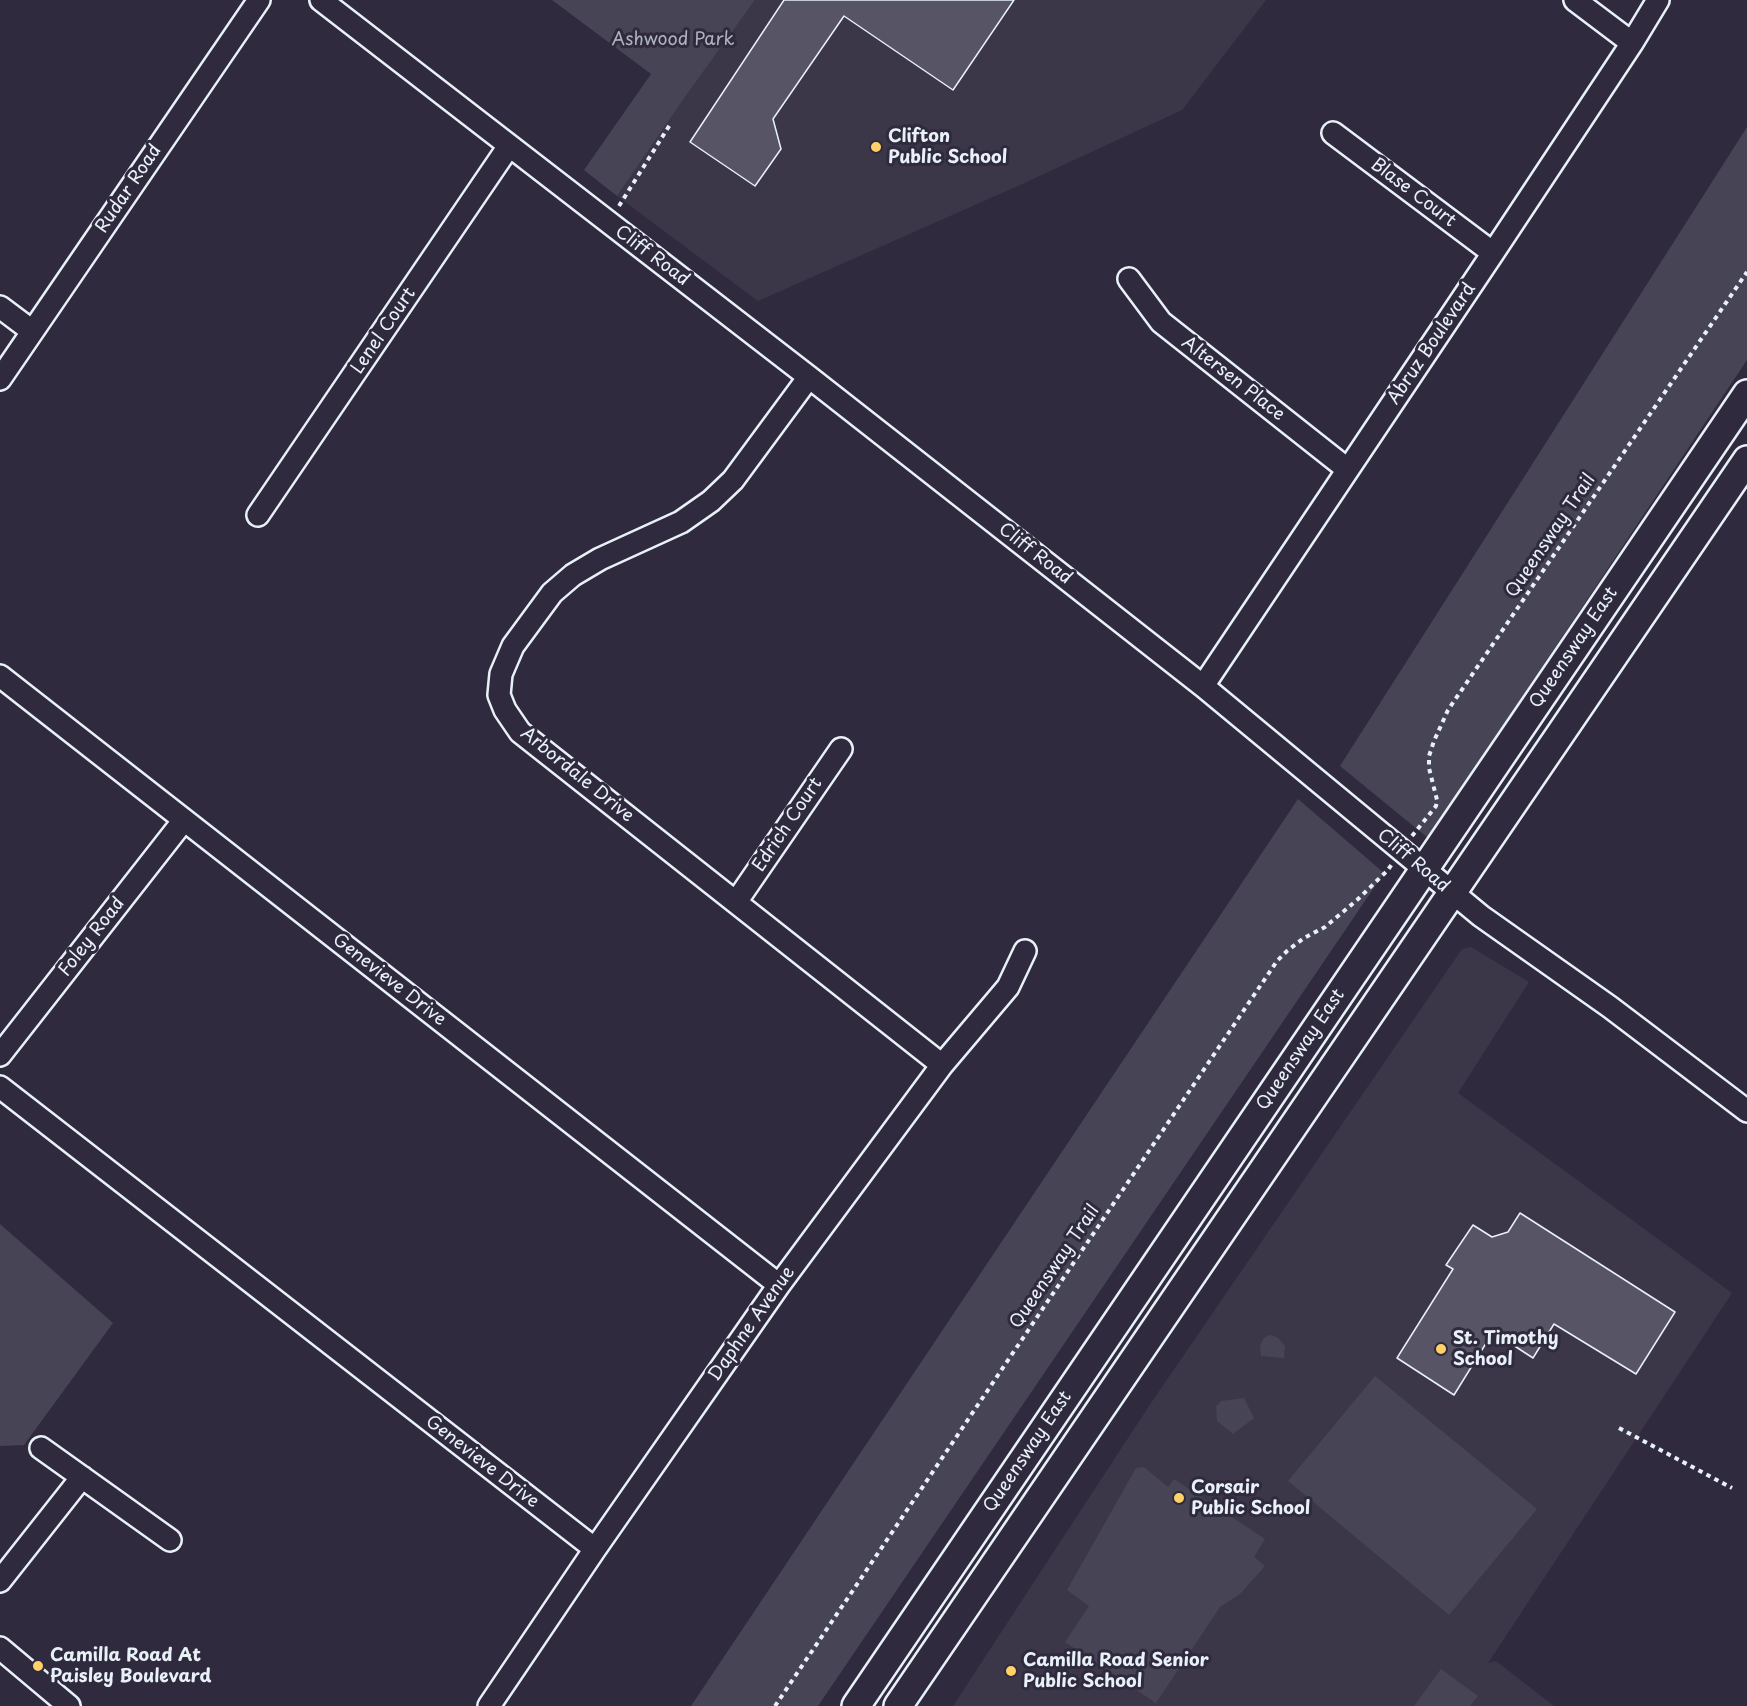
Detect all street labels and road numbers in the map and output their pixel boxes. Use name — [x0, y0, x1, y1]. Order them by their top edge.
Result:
street label: Rudar Road — [92, 141, 166, 237]
street label: Blase Court — [1366, 154, 1460, 232]
street label: Cliff Road — [611, 221, 693, 291]
street label: Abruz Boulevard — [1383, 279, 1481, 409]
street label: Lenel Court — [347, 284, 421, 378]
street label: Altersen Place — [1177, 332, 1289, 426]
street label: Queensway Trail — [1502, 470, 1600, 602]
street label: Cliff Road — [994, 519, 1076, 589]
street label: Queensway East — [1525, 583, 1623, 713]
street label: Arbordale Drive — [516, 723, 638, 827]
street label: Edrich Court — [749, 774, 827, 876]
street label: Cliff Road — [1373, 825, 1453, 897]
street label: Foley Road — [54, 893, 130, 981]
street label: Genevieve Drive — [328, 929, 450, 1031]
street label: Queensway East — [1252, 985, 1350, 1115]
street label: Queensway Trail — [1006, 1201, 1104, 1333]
street label: Daphne Avenue — [704, 1262, 800, 1386]
street label: Queensway East — [979, 1387, 1077, 1517]
street label: Genevieve Drive — [421, 1411, 543, 1513]

